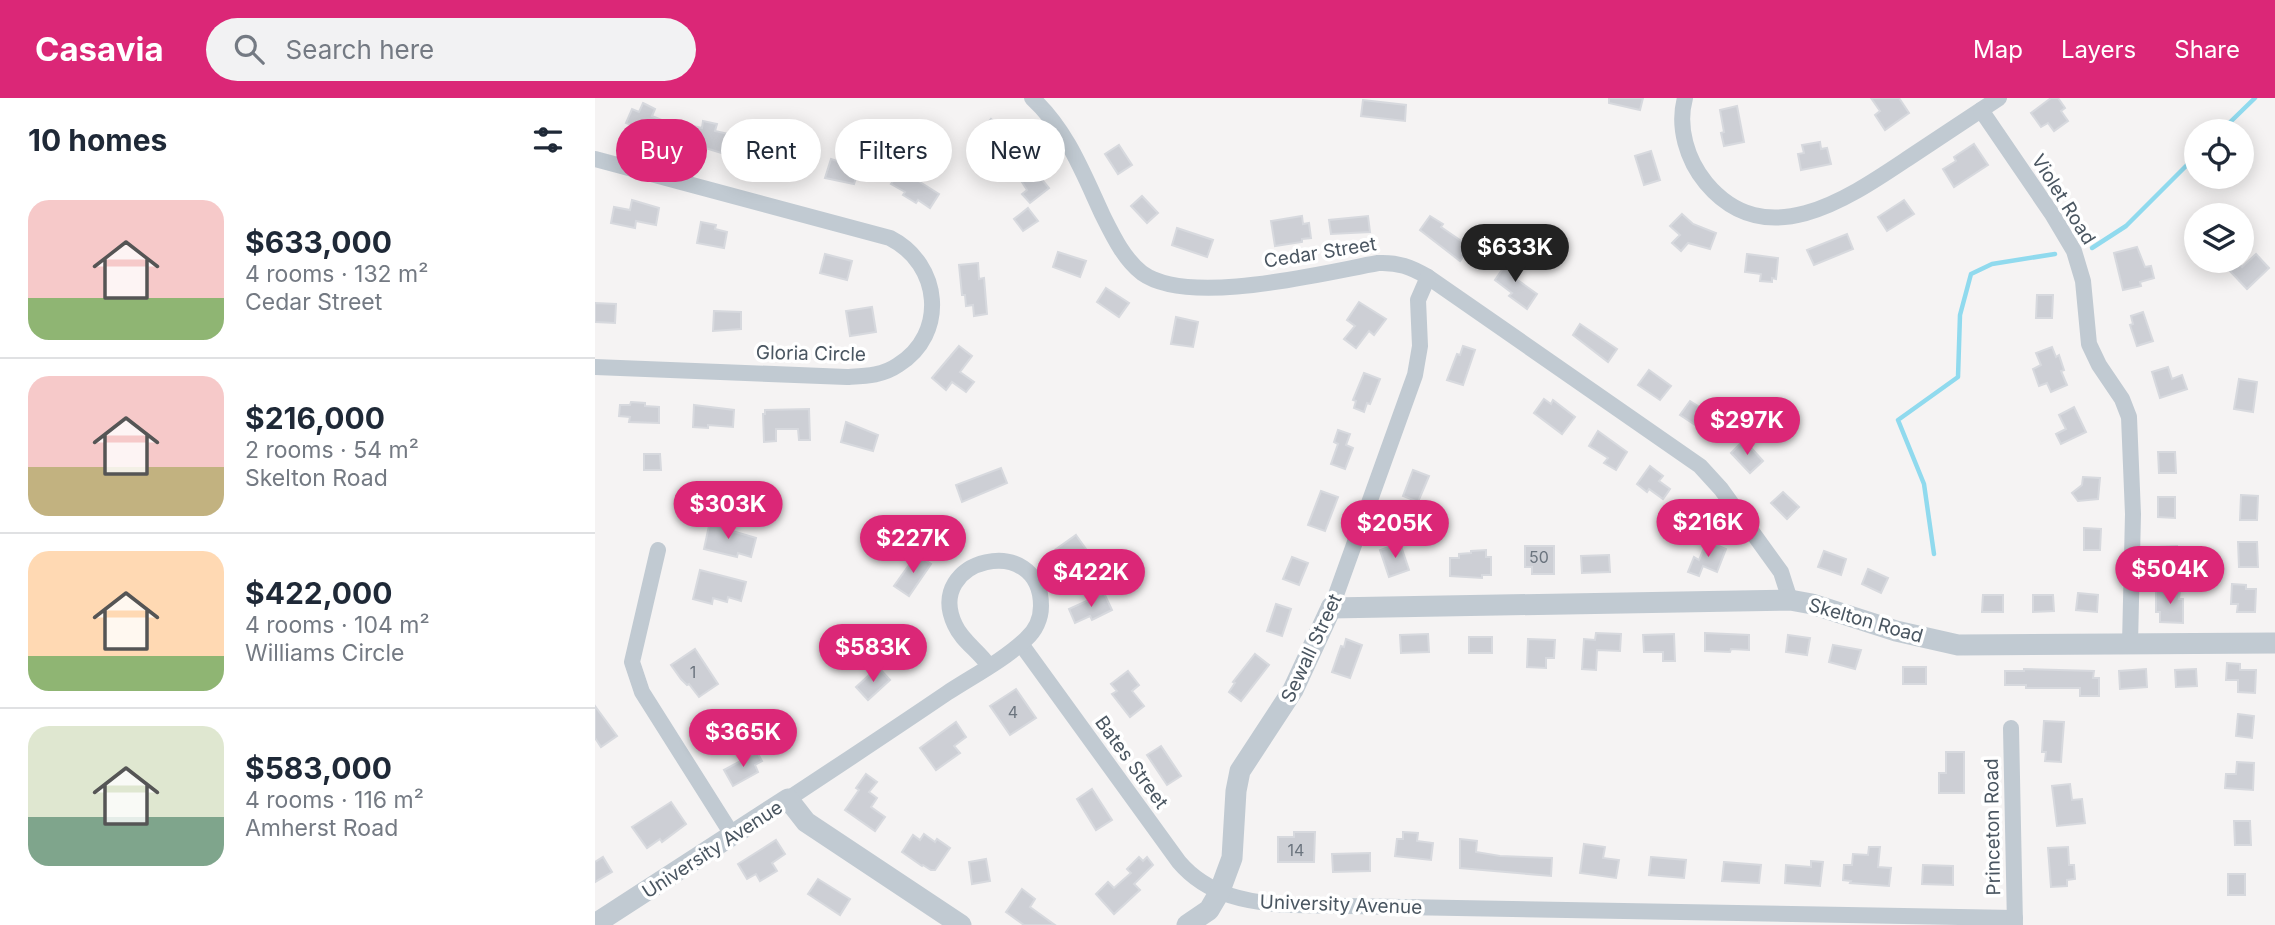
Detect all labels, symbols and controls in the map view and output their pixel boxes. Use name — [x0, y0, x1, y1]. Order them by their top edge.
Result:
search box — [206, 18, 696, 81]
text: Casavia — [35, 29, 164, 69]
icon: search — [230, 30, 268, 68]
text: Search here — [286, 34, 434, 65]
text: Map — [1973, 35, 2023, 64]
text: Layers — [2061, 35, 2136, 64]
text: Share — [2174, 35, 2240, 64]
chip: Buy — [616, 119, 707, 182]
chip: Rent — [721, 119, 821, 182]
chip: Filters — [835, 119, 952, 182]
chip: New — [966, 119, 1065, 182]
map controls — [2184, 119, 2254, 273]
button: locate — [2184, 119, 2254, 189]
icon: filters — [529, 121, 567, 159]
text: 10 homes — [28, 122, 167, 158]
street label: Violet Road — [2027, 150, 2100, 249]
button: layers — [2184, 203, 2254, 273]
text: $633,000 — [245, 224, 392, 260]
pin: $633K — [1466, 225, 1564, 284]
icon: home — [84, 228, 168, 312]
street label: Cedar Street — [1262, 232, 1378, 273]
text: $633K — [1477, 233, 1553, 261]
text: 4 rooms · 132 m² — [245, 260, 428, 288]
text: Cedar Street — [245, 288, 382, 316]
street label: Gloria Circle — [756, 341, 866, 366]
pin: $297K — [1698, 398, 1796, 457]
text: $216,000 — [245, 400, 385, 436]
icon: home — [84, 404, 168, 488]
text: $297K — [1710, 406, 1784, 434]
text: 2 rooms · 54 m² — [245, 436, 419, 464]
text: Skelton Road — [245, 464, 388, 492]
pin: $303K — [679, 482, 777, 541]
text: $303K — [690, 490, 766, 518]
pin: $205K — [1346, 500, 1444, 560]
pin: $216K — [1659, 500, 1757, 559]
text: $216K — [1673, 508, 1743, 536]
text: $205K — [1357, 509, 1433, 537]
pin: $227K — [864, 516, 962, 575]
text: $227K — [876, 524, 950, 552]
pin: $504K — [2121, 546, 2219, 606]
house number: 50 — [1529, 547, 1549, 567]
pin: $422K — [1042, 550, 1140, 609]
text: $504K — [2131, 555, 2209, 583]
text: $422K — [1053, 558, 1129, 586]
text: $422,000 — [245, 575, 393, 611]
icon: home — [84, 579, 168, 663]
street label: Sewall Street — [1276, 590, 1347, 706]
street label: Skelton Road — [1806, 593, 1926, 648]
text: 4 rooms · 104 m² — [245, 611, 430, 639]
pin: $583K — [824, 624, 922, 684]
text: $583K — [835, 633, 911, 661]
text: Williams Circle — [245, 639, 404, 667]
house number: 1 — [690, 662, 696, 682]
house number: 4 — [1008, 702, 1018, 722]
pin: $365K — [694, 710, 792, 769]
street label: Bates Street — [1090, 711, 1173, 813]
text: $365K — [705, 718, 781, 746]
text: $583,000 — [245, 750, 392, 786]
icon: home — [84, 754, 168, 838]
street label: Princeton Road — [1980, 758, 2005, 896]
text: 4 rooms · 116 m² — [245, 786, 424, 814]
street label: University Avenue — [638, 796, 787, 903]
text: Amherst Road — [245, 814, 398, 842]
house number: 14 — [1288, 840, 1304, 860]
street label: University Avenue — [1259, 890, 1423, 919]

